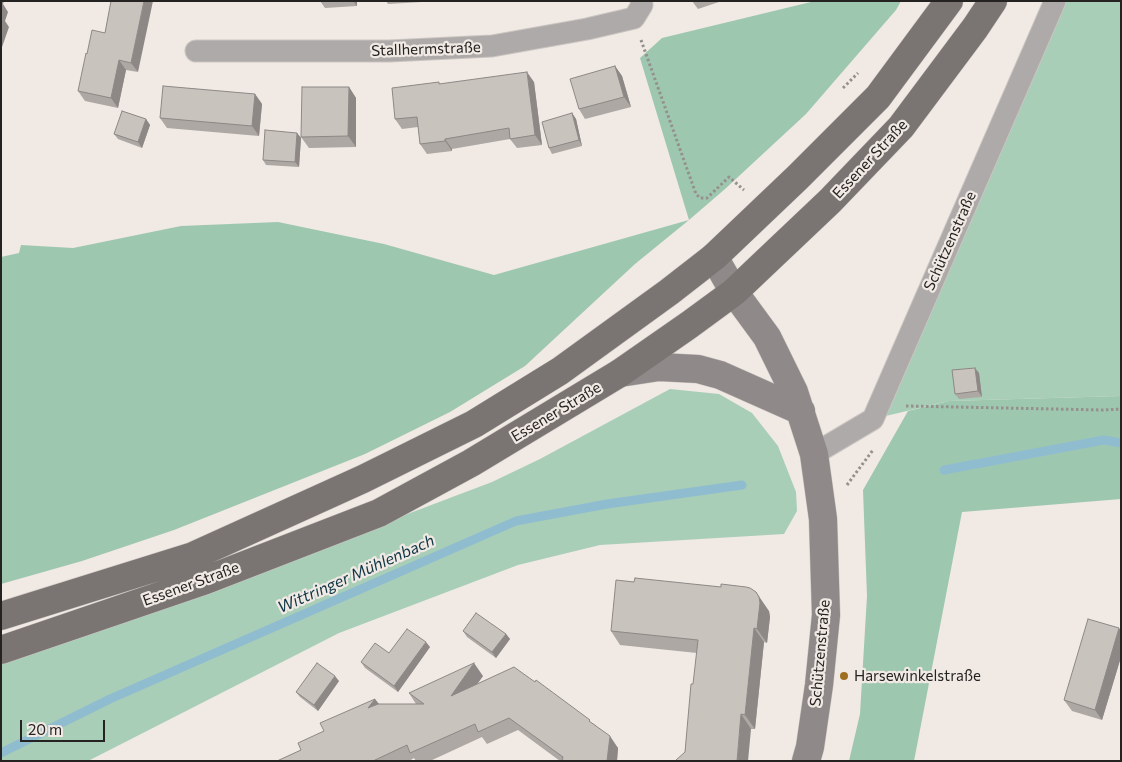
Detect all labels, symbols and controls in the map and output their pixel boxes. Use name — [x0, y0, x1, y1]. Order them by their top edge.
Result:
street label: Stallhermstraße — [371, 38, 481, 60]
street label: Essener Straße — [829, 116, 911, 202]
street label: Schützenstraße — [920, 189, 980, 293]
street label: Essener Straße — [508, 378, 604, 446]
water label: Wittringer Mühlenbach — [275, 531, 437, 617]
street label: Essener Straße — [140, 558, 242, 610]
street label: Schützenstraße — [806, 599, 834, 707]
place label: Harsewinkelstraße — [854, 667, 981, 685]
marker: Harsewinkelstraße — [838, 670, 850, 682]
scale bar — [22, 710, 108, 742]
text: 20 m — [28, 720, 62, 738]

